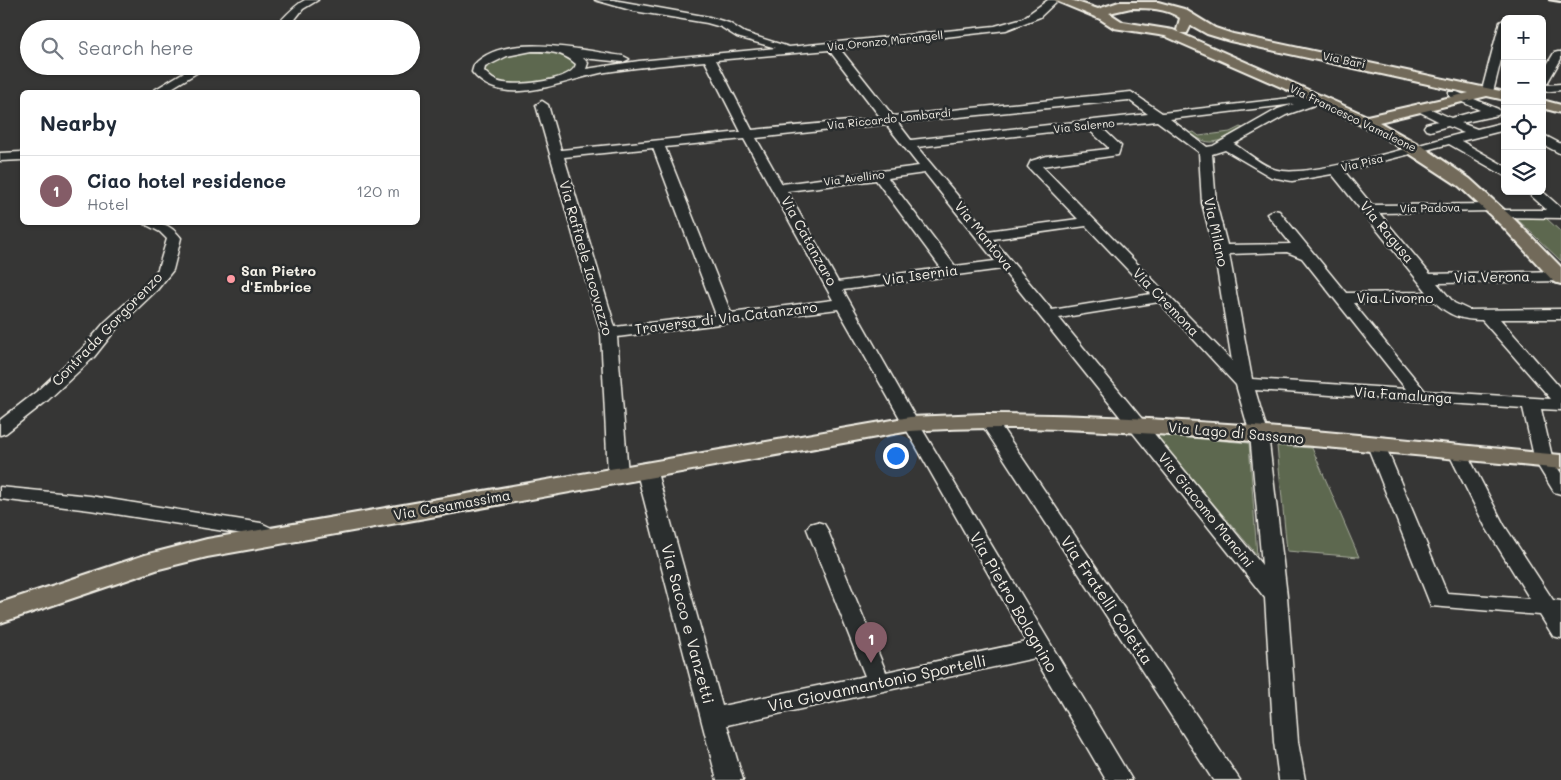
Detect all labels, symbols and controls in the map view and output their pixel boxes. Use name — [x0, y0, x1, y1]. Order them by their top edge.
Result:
map controls — [1501, 15, 1546, 195]
button: + — [1501, 15, 1546, 60]
search box — [20, 20, 420, 75]
street label: Via Oronzo Marangell — [826, 27, 944, 54]
icon: search — [38, 34, 66, 62]
text: Search here — [78, 35, 194, 60]
street label: Via Bari — [1321, 48, 1367, 71]
button: − — [1501, 60, 1546, 105]
street label: Via Francesco Vamaleone — [1287, 80, 1419, 155]
street label: Via Riccardo Lombardi — [826, 105, 952, 132]
button: locate — [1501, 105, 1546, 150]
text: Nearby — [40, 109, 117, 136]
street label: Via Salerno — [1053, 115, 1116, 136]
street label: Via Pisa — [1339, 150, 1385, 175]
button: layers — [1501, 150, 1546, 195]
street label: Via Avellino — [823, 166, 886, 189]
text: Ciao hotel residence — [87, 168, 286, 193]
street label: Via Raffaele Iacovazzo — [555, 178, 618, 338]
text: 1 — [52, 180, 60, 201]
text: 120 m — [356, 180, 400, 201]
text: Hotel — [87, 193, 129, 214]
street label: Via Catanzaro — [777, 193, 842, 289]
street label: Via Milano — [1200, 196, 1233, 268]
street label: Via Mantova — [950, 197, 1018, 275]
street label: Via Ragusa — [1356, 197, 1419, 267]
street label: Via Padova — [1400, 199, 1461, 216]
street label: Via Isernia — [881, 260, 959, 289]
place label: San Pietro d'Embrice — [241, 261, 317, 296]
street label: Via Cremona — [1129, 263, 1204, 340]
street label: Via Verona — [1454, 266, 1530, 287]
street label: Contrada Gorgorenzo — [47, 267, 166, 390]
marker: San Pietro d'Embrice — [225, 273, 237, 285]
street label: Via Livorno — [1357, 288, 1433, 307]
street label: Traversa di Via Catanzaro — [633, 297, 818, 338]
street label: Via Famalunga — [1353, 382, 1453, 407]
street label: Via Lago di Sassano — [1167, 417, 1305, 448]
your location — [883, 443, 909, 469]
street label: Via Giacomo Mancini — [1154, 448, 1259, 571]
street label: Via Casamassima — [392, 485, 512, 524]
street label: Via Pietro Bolognino — [966, 528, 1063, 676]
street label: Via Fratelli Coletta — [1056, 531, 1158, 668]
street label: Via Sacco e Vanzetti — [657, 542, 720, 706]
pin: 1 — [855, 622, 887, 663]
street label: Via Giovannantonio Sportelli — [766, 649, 988, 716]

